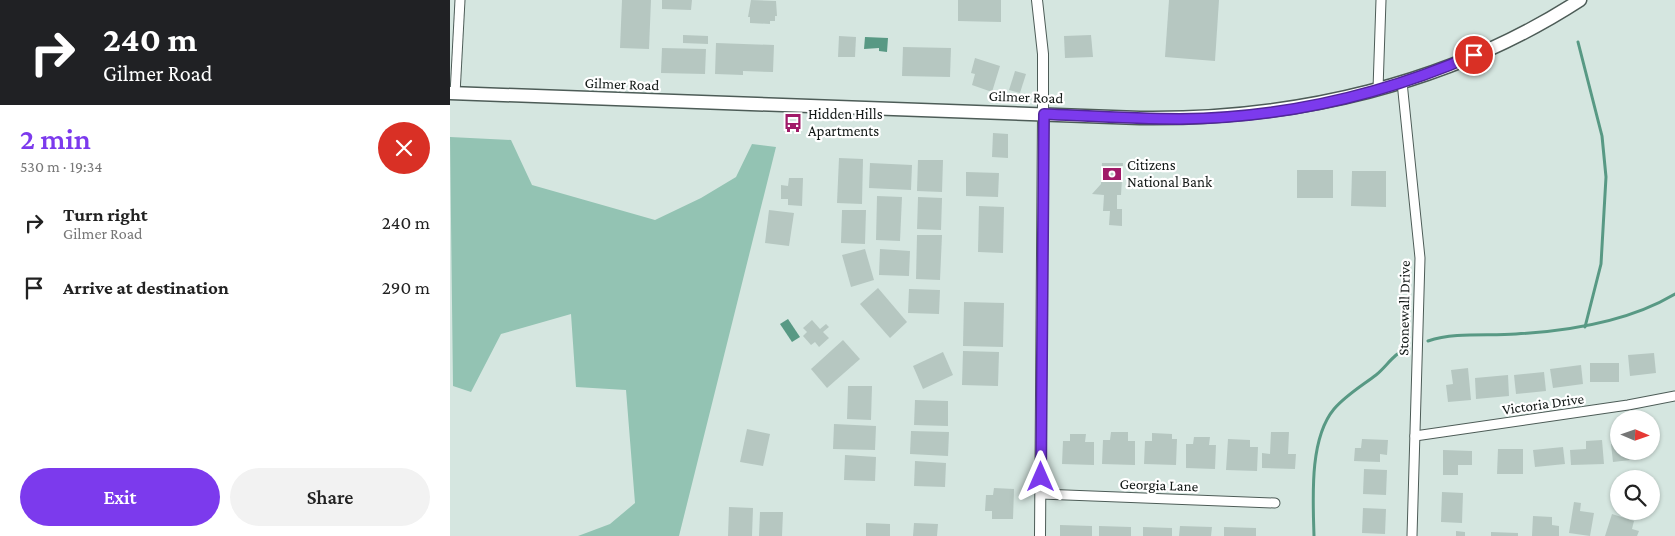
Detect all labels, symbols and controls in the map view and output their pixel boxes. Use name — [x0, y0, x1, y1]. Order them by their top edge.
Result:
icon: right — [20, 20, 85, 85]
text: 240 m — [103, 20, 197, 59]
pin — [1453, 34, 1495, 76]
icon: arrive — [1460, 41, 1488, 69]
text: Gilmer Road — [103, 61, 212, 86]
street label: Gilmer Road — [584, 75, 660, 93]
street label: Gilmer Road — [988, 88, 1064, 106]
place label: Hidden Hills Apartments — [808, 106, 883, 140]
bus stop icon: Hidden Hills Apartments — [782, 112, 804, 134]
text: 2 min — [20, 122, 91, 155]
button: close — [378, 122, 430, 174]
place label: Citizens National Bank — [1127, 157, 1213, 190]
text: 530 m · 19:34 — [20, 158, 103, 175]
bank icon: Citizens National Bank — [1101, 163, 1123, 185]
text: Turn right — [63, 204, 148, 225]
icon: right — [20, 209, 48, 237]
text: 240 m — [382, 212, 430, 233]
text: Gilmer Road — [63, 225, 143, 242]
street label: Stonewall Drive — [1395, 260, 1413, 356]
icon: arrive — [20, 274, 48, 302]
text: Arrive at destination — [63, 277, 229, 298]
text: 290 m — [382, 277, 430, 298]
street label: Victoria Drive — [1501, 390, 1585, 418]
north arrow — [1610, 410, 1660, 460]
map controls — [1610, 410, 1660, 520]
position arrow — [1014, 450, 1066, 502]
button: Exit — [20, 468, 220, 526]
button: Share — [230, 468, 430, 526]
button: search — [1610, 470, 1660, 520]
street label: Georgia Lane — [1119, 476, 1199, 495]

